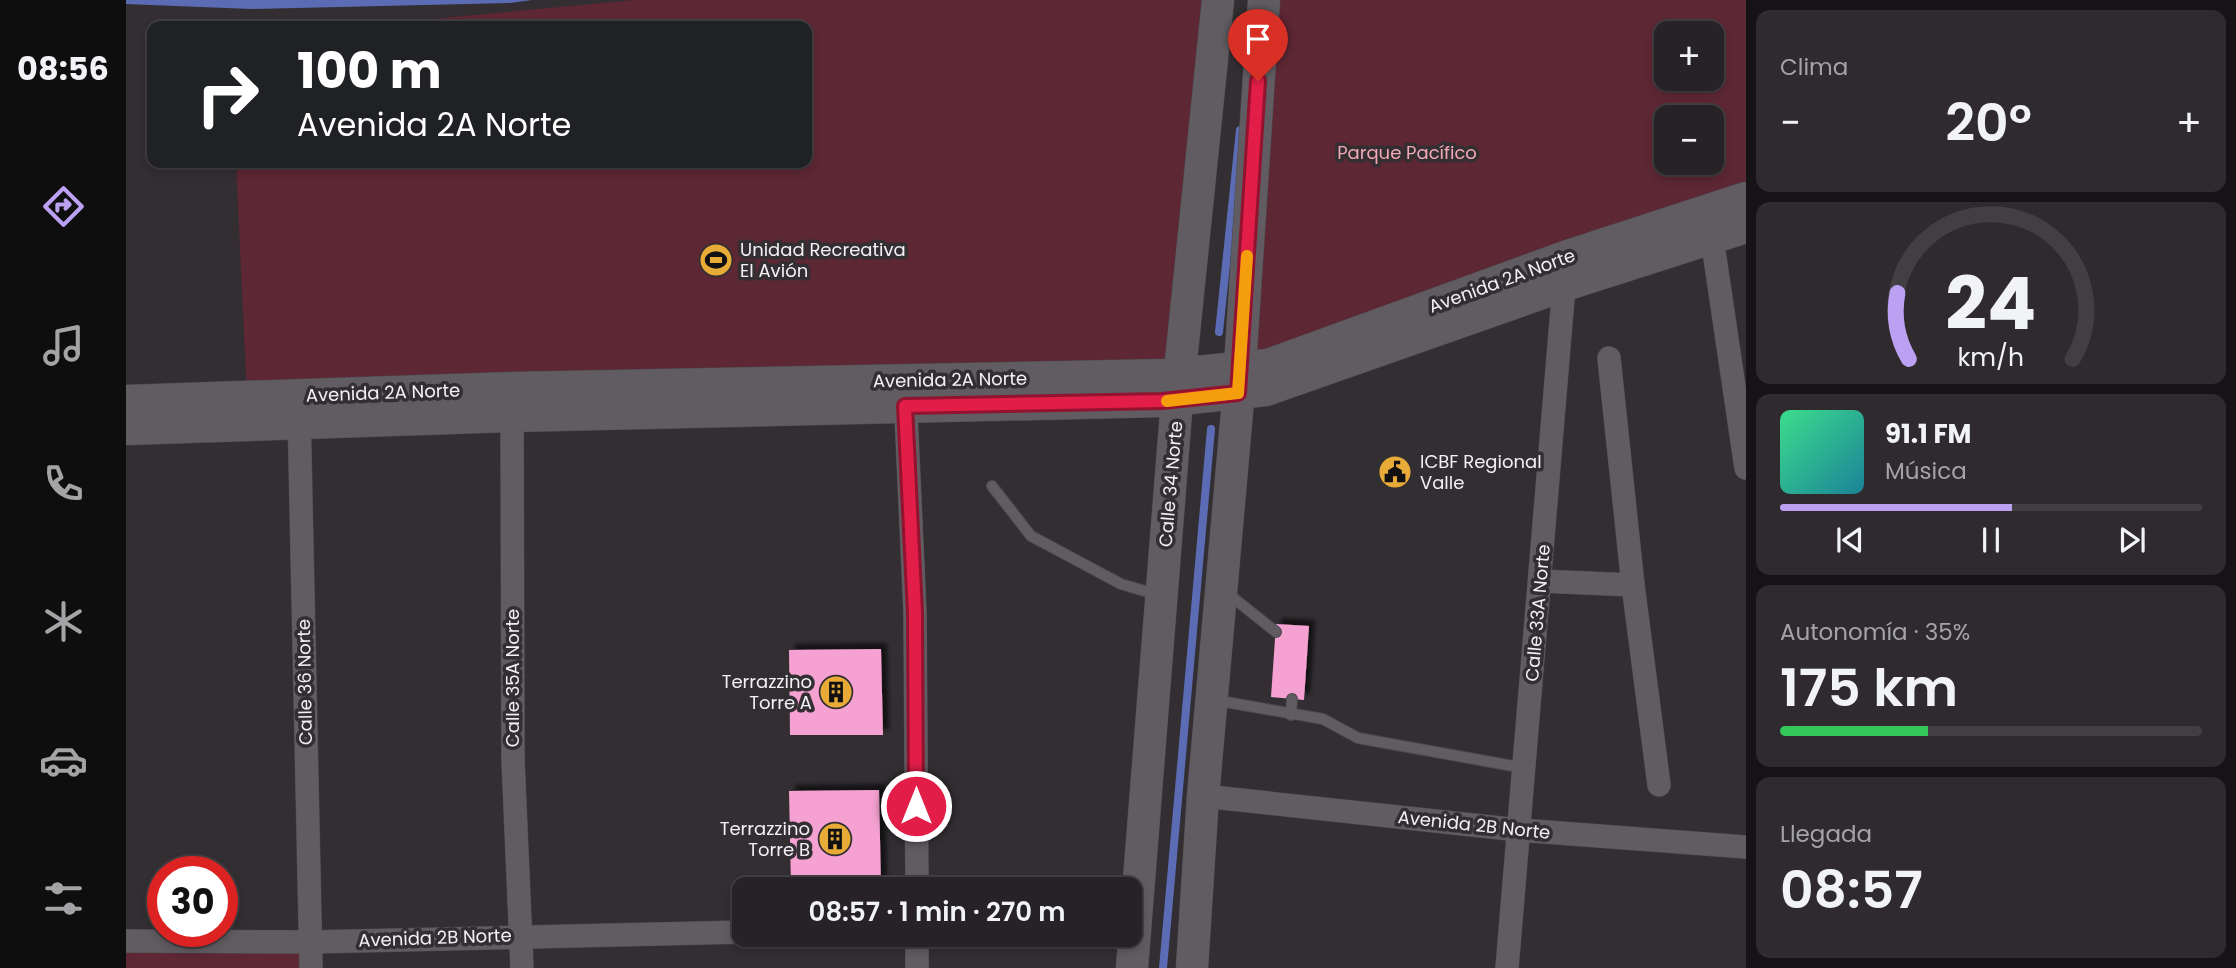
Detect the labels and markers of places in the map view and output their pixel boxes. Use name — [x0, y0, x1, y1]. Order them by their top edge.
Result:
pin — [1228, 9, 1288, 81]
place label: Unidad Recreativa El Avión — [740, 237, 906, 283]
sports icon: Unidad Recreativa El Avión — [697, 241, 735, 279]
place label: ICBF Regional Valle — [1420, 449, 1542, 495]
public building icon: ICBF Regional Valle — [1376, 453, 1414, 491]
place label: Terrazzino Torre A — [722, 669, 812, 715]
building icon: Terrazzino Torre A — [817, 673, 855, 711]
place label: Terrazzino Torre B — [720, 816, 810, 862]
building icon: Terrazzino Torre B — [816, 820, 854, 858]

